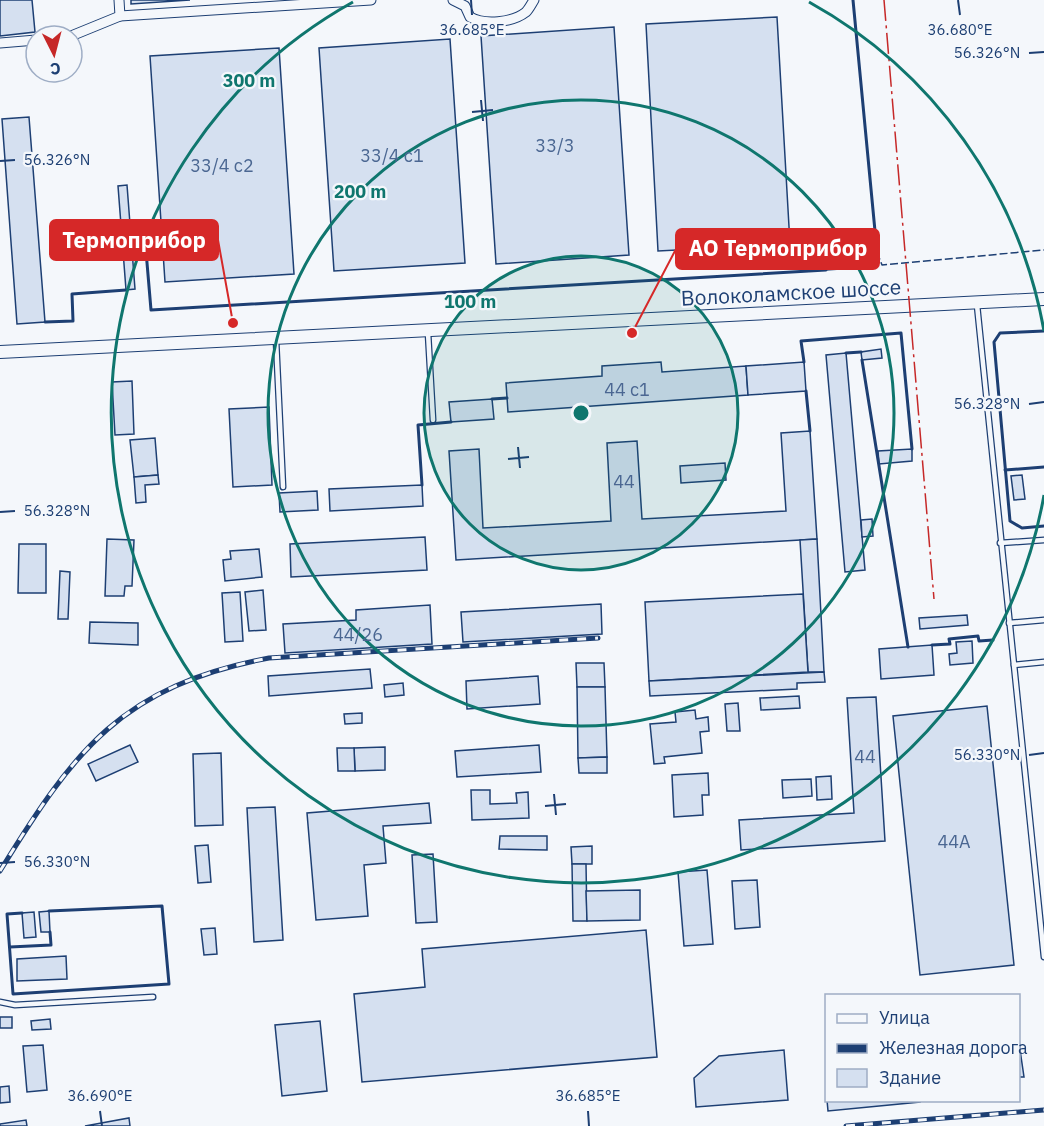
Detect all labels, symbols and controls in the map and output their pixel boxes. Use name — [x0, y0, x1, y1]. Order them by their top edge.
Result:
text: 36.685°E — [440, 20, 504, 39]
text: 36.680°E — [928, 20, 992, 39]
north arrow — [24, 24, 84, 84]
text: 56.326°N — [954, 43, 1020, 62]
text: С — [49, 58, 62, 79]
text: 300 m — [223, 69, 275, 92]
house number: 33/3 — [535, 134, 575, 157]
house number: 33/4 с1 — [360, 144, 424, 167]
text: 56.326°N — [24, 150, 90, 169]
house number: 33/4 с2 — [190, 154, 254, 177]
text: 200 m — [334, 180, 386, 203]
callout: Термоприбор — [50, 220, 218, 260]
text: Термоприбор — [62, 225, 206, 254]
callout: АО Термоприбор — [676, 229, 879, 269]
text: АО Термоприбор — [689, 233, 867, 262]
street label: Волоколамское шоссе — [680, 272, 902, 312]
text: 100 m — [444, 290, 496, 313]
house number: 44 с1 — [604, 378, 650, 401]
text: 56.328°N — [954, 394, 1020, 413]
centre of rings — [571, 403, 591, 423]
house number: 44 — [613, 470, 635, 493]
text: 56.328°N — [24, 501, 90, 520]
house number: 44/26 — [333, 623, 383, 646]
house number: 44 — [854, 745, 876, 768]
text: 56.330°N — [954, 745, 1020, 764]
house number: 44А — [937, 830, 971, 853]
text: 56.330°N — [24, 852, 90, 871]
legend — [825, 994, 1020, 1102]
text: Улица — [879, 1006, 930, 1029]
text: Железная дорога — [879, 1036, 1028, 1059]
text: Здание — [879, 1066, 941, 1089]
text: 36.690°E — [68, 1086, 132, 1105]
text: 36.685°E — [556, 1086, 620, 1105]

